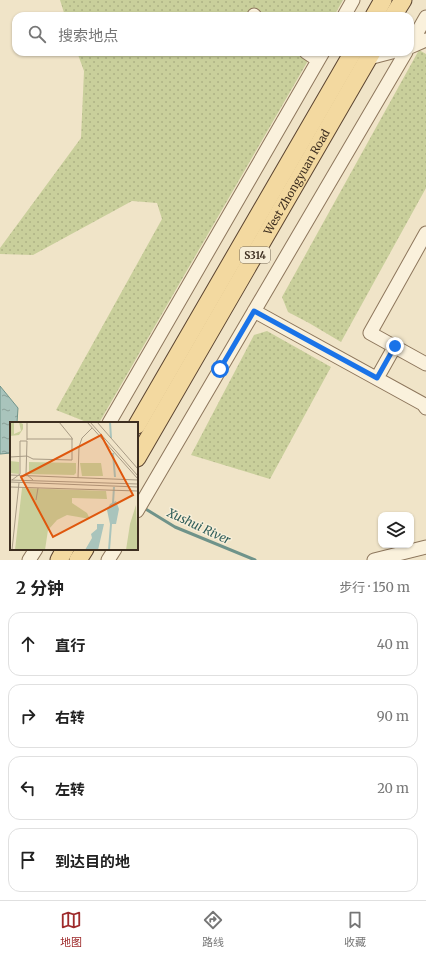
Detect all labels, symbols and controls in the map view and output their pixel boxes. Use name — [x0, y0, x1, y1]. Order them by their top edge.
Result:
search box — [12, 12, 414, 56]
icon: search — [26, 23, 48, 45]
text: 搜索地点 — [58, 26, 118, 45]
street label: West Zhongyuan Road — [260, 126, 333, 238]
road number: S314 — [240, 247, 270, 263]
route end — [386, 337, 404, 355]
route start — [211, 360, 229, 378]
inset map — [10, 422, 138, 550]
water label: Xushui River — [164, 504, 234, 548]
map controls — [378, 512, 414, 548]
button: layers — [378, 512, 414, 548]
text: 2 分钟 — [16, 577, 64, 599]
text: 步行 · 150 m — [339, 579, 410, 596]
icon: ahead — [17, 633, 39, 655]
text: 直行 — [55, 636, 85, 655]
text: 40 m — [377, 636, 409, 653]
icon: right — [17, 705, 39, 727]
text: 右转 — [55, 708, 85, 727]
text: 90 m — [377, 708, 409, 725]
icon: left — [17, 777, 39, 799]
text: 左转 — [55, 780, 85, 799]
text: 20 m — [377, 780, 409, 797]
icon: arrive — [17, 849, 39, 871]
text: 到达目的地 — [55, 852, 130, 871]
tab: 地图 — [60, 909, 82, 949]
tab: 路线 — [202, 909, 224, 949]
tab: 收藏 — [344, 909, 366, 949]

